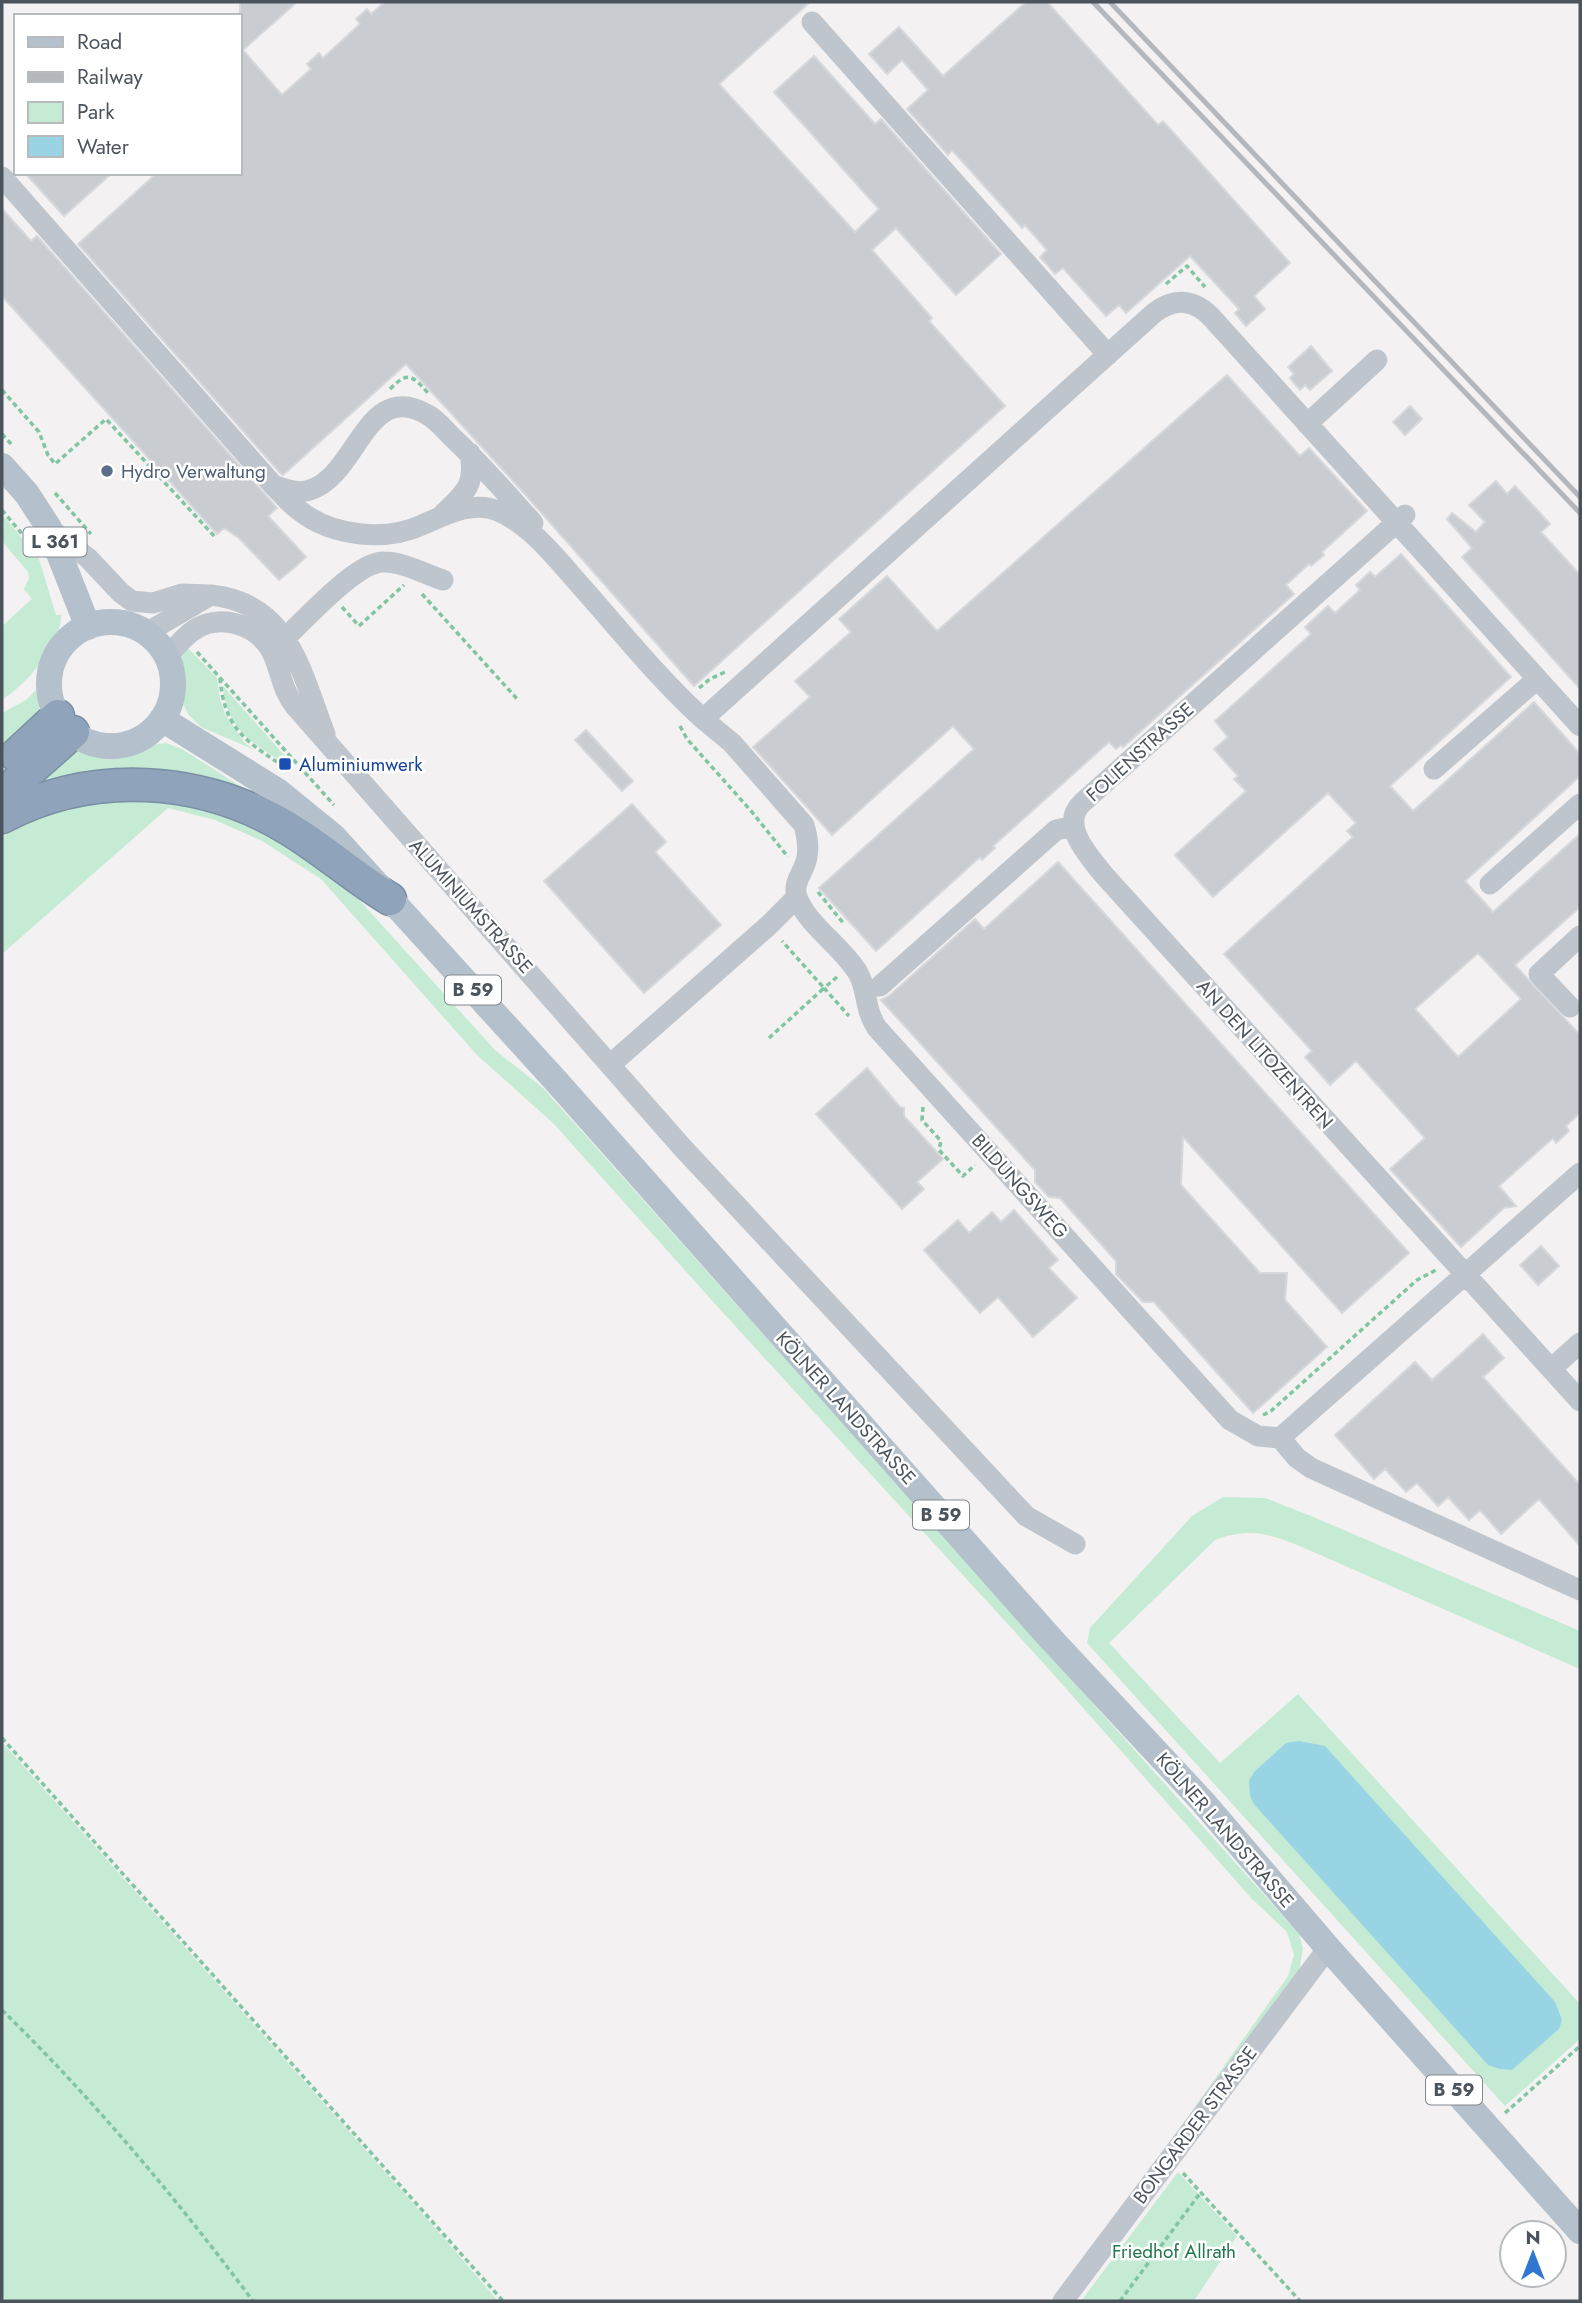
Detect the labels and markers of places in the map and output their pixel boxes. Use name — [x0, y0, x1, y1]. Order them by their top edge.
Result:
place label: Hydro Verwaltung — [121, 458, 266, 485]
marker: Hydro Verwaltung — [99, 463, 115, 479]
place label: Aluminiumwerk — [299, 751, 423, 778]
marker: Aluminiumwerk — [277, 756, 293, 772]

